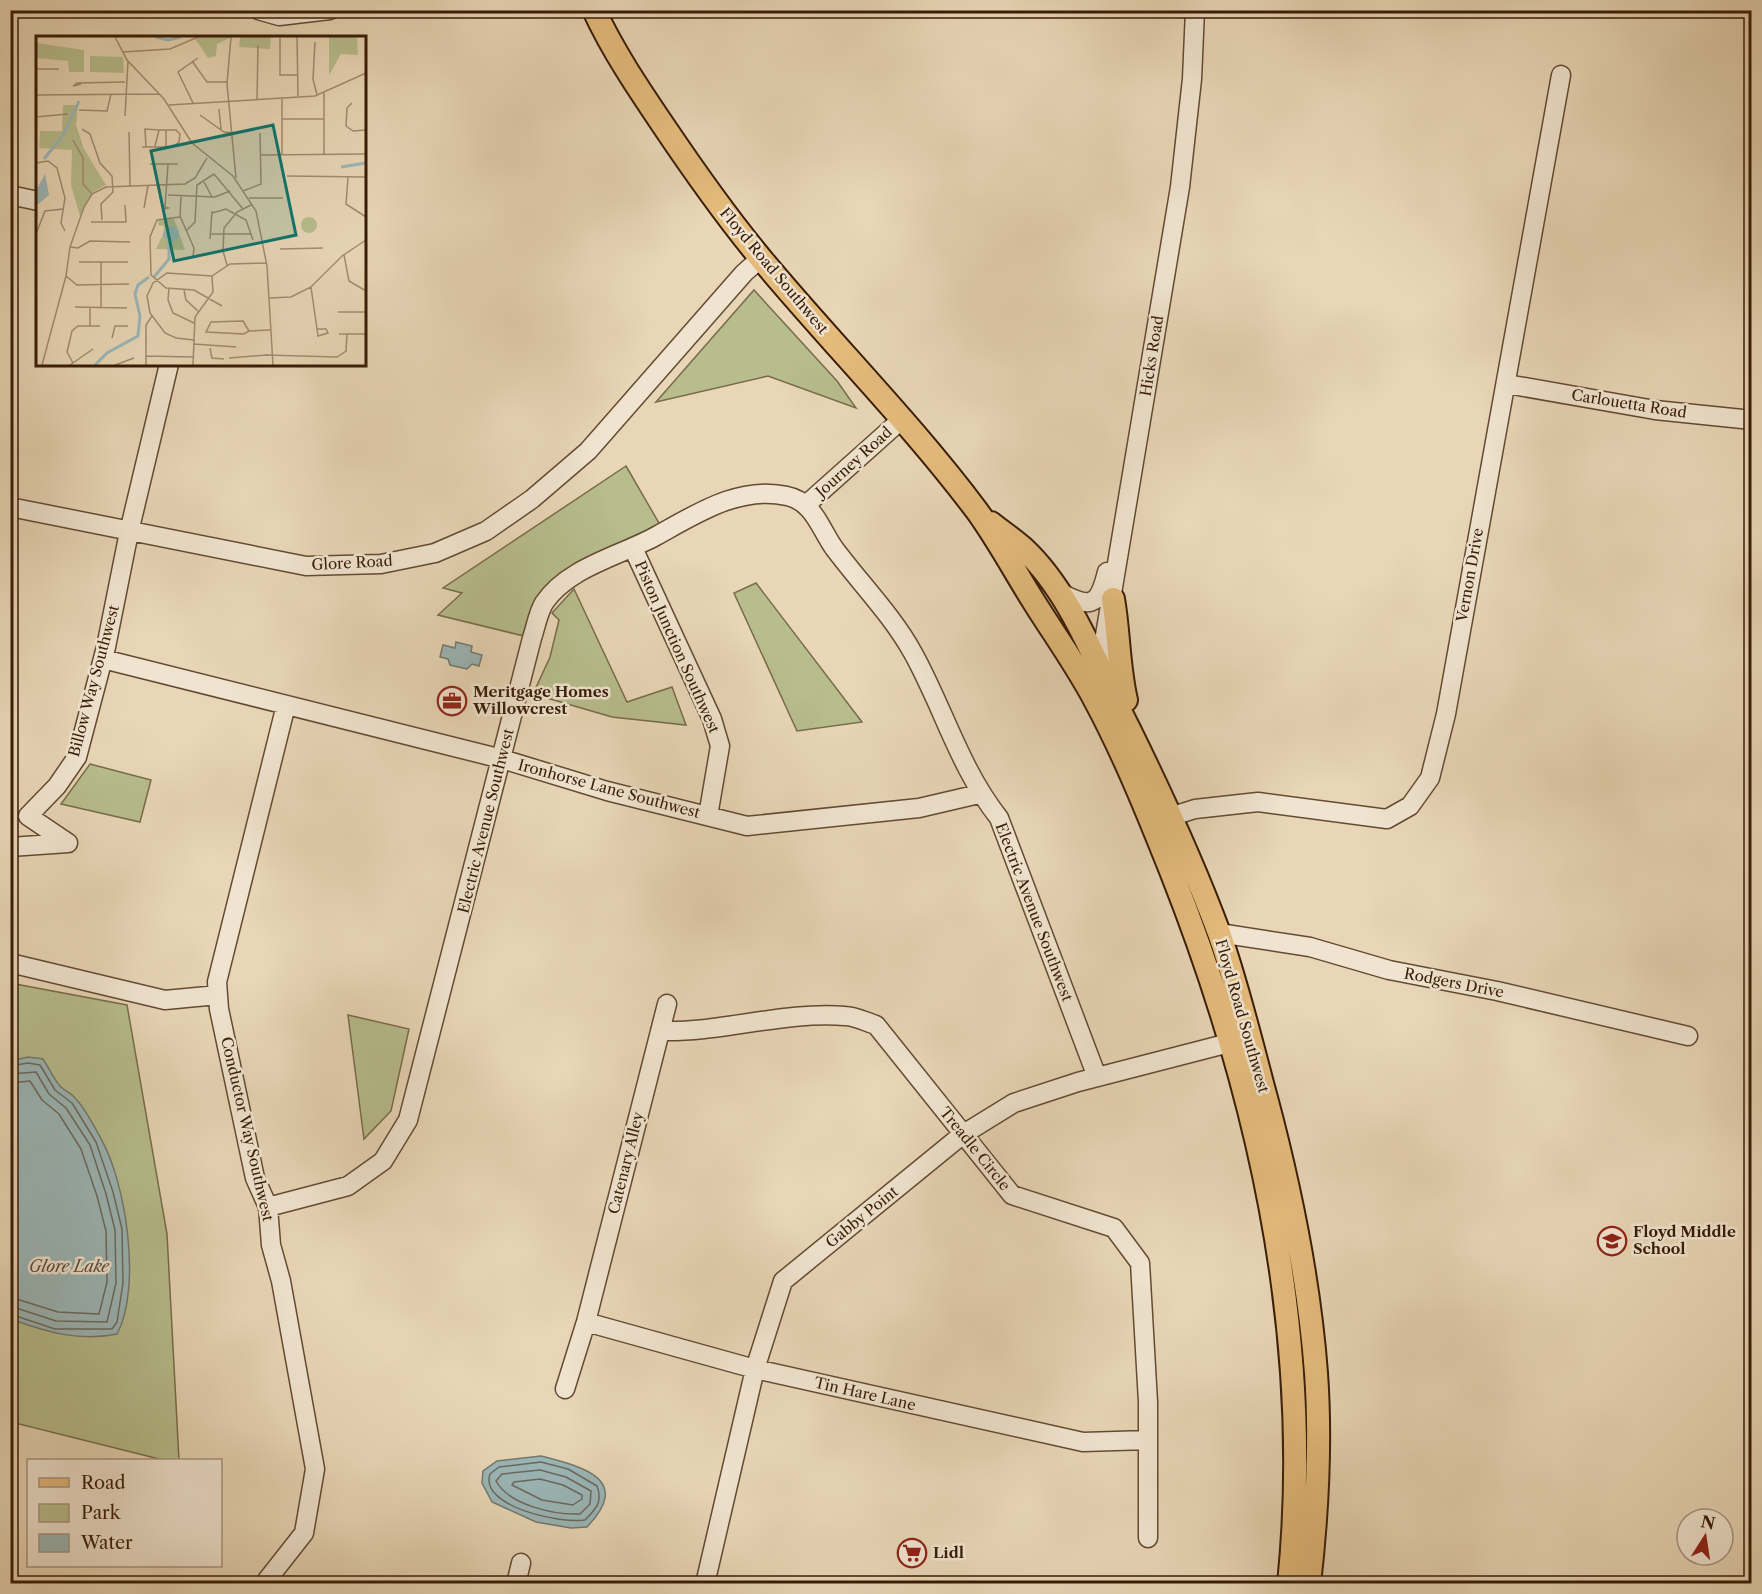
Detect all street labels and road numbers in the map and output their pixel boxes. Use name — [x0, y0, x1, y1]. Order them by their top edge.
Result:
street label: Floyd Road Southwest — [716, 204, 833, 338]
street label: Hicks Road — [1136, 314, 1167, 398]
street label: Carlouetta Road — [1570, 385, 1688, 422]
street label: Journey Road — [810, 422, 896, 502]
street label: Vernon Drive — [1452, 526, 1487, 624]
street label: Glore Road — [311, 551, 393, 574]
street label: Piston Junction Southwest — [631, 558, 724, 737]
street label: Billow Way Southwest — [64, 602, 123, 759]
street label: Electric Avenue Southwest — [453, 726, 518, 915]
street label: Ironhorse Lane Southwest — [516, 755, 703, 822]
street label: Electric Avenue Southwest — [992, 820, 1078, 1004]
street label: Floyd Road Southwest — [1211, 937, 1274, 1096]
street label: Rodgers Drive — [1403, 964, 1506, 1001]
street label: Conductor Way Southwest — [217, 1035, 278, 1224]
street label: Treadle Circle — [936, 1103, 1015, 1194]
street label: Catenary Alley — [604, 1109, 648, 1216]
street label: Gabby Point — [822, 1181, 902, 1252]
street label: Tin Hare Lane — [812, 1373, 918, 1414]

